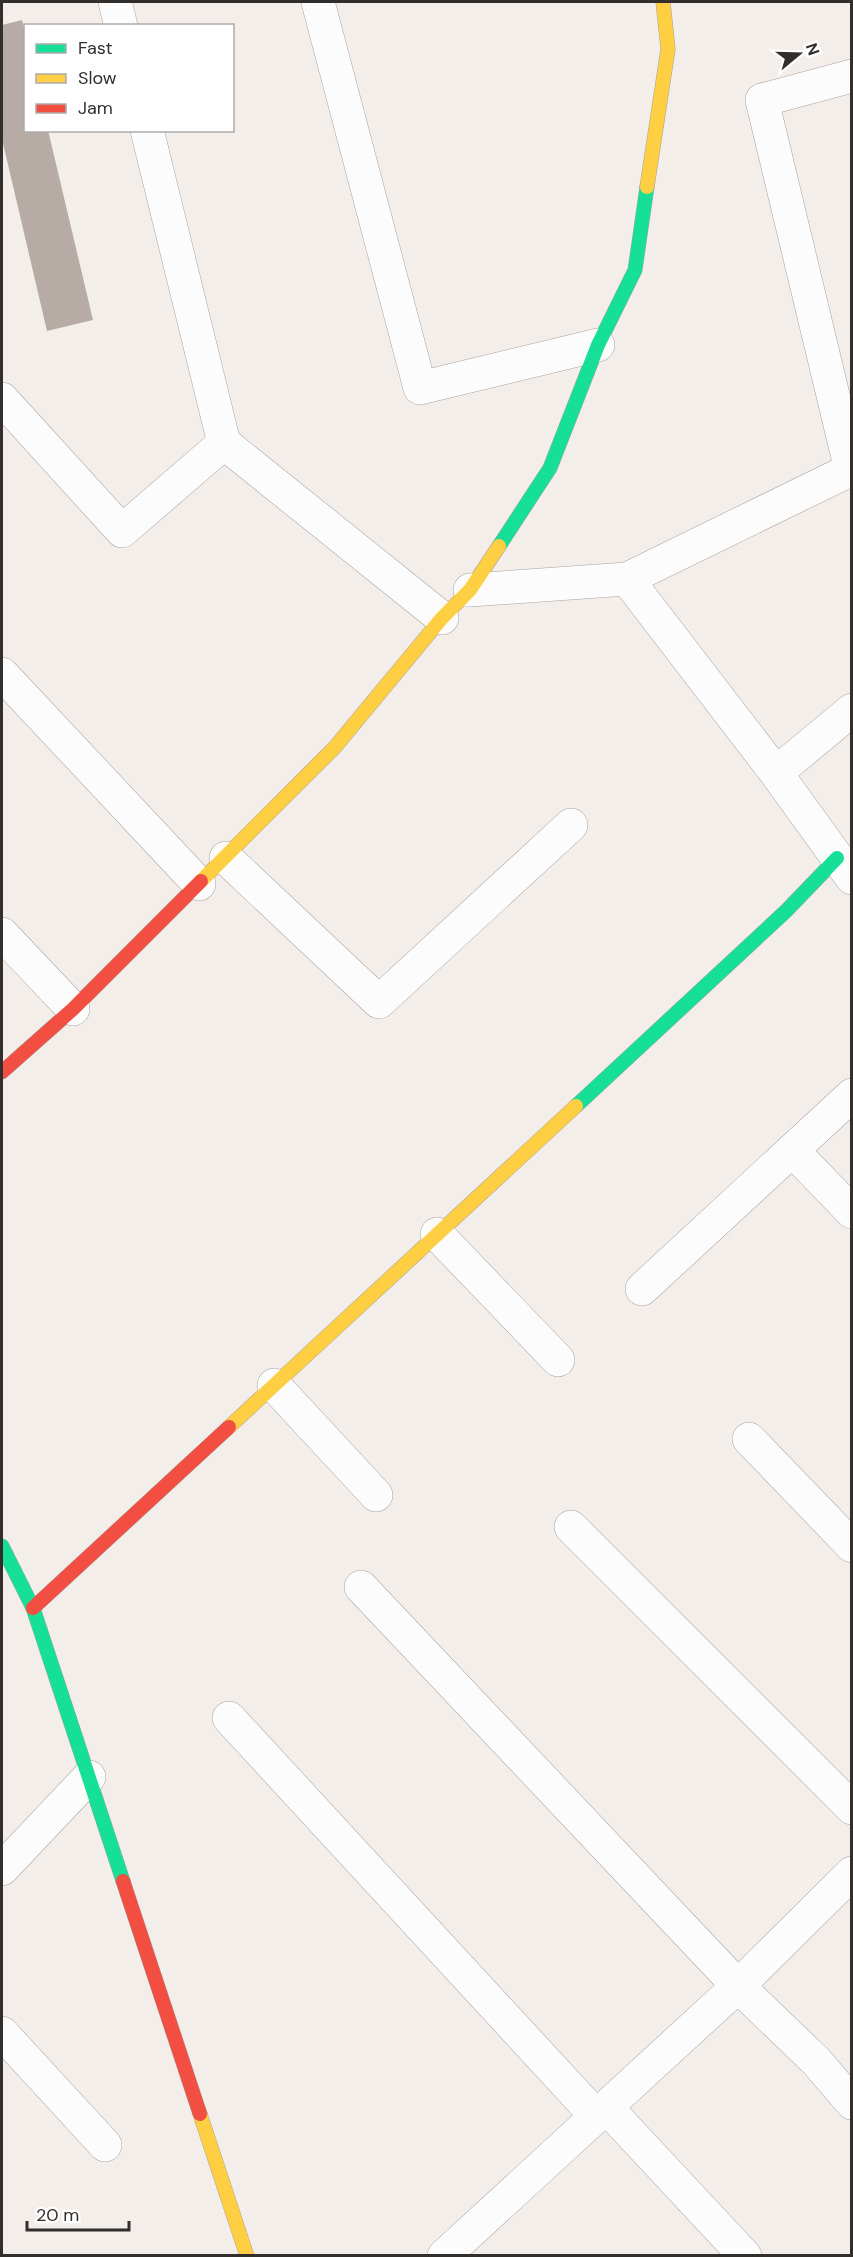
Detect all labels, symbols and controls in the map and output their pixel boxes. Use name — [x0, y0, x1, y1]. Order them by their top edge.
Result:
legend — [24, 24, 234, 132]
north arrow — [769, 24, 829, 84]
text: Fast — [78, 36, 113, 60]
text: N — [801, 40, 825, 58]
text: Slow — [78, 66, 117, 90]
text: Jam — [78, 96, 113, 120]
scale bar — [27, 2194, 129, 2232]
text: 20 m — [36, 2203, 79, 2227]

